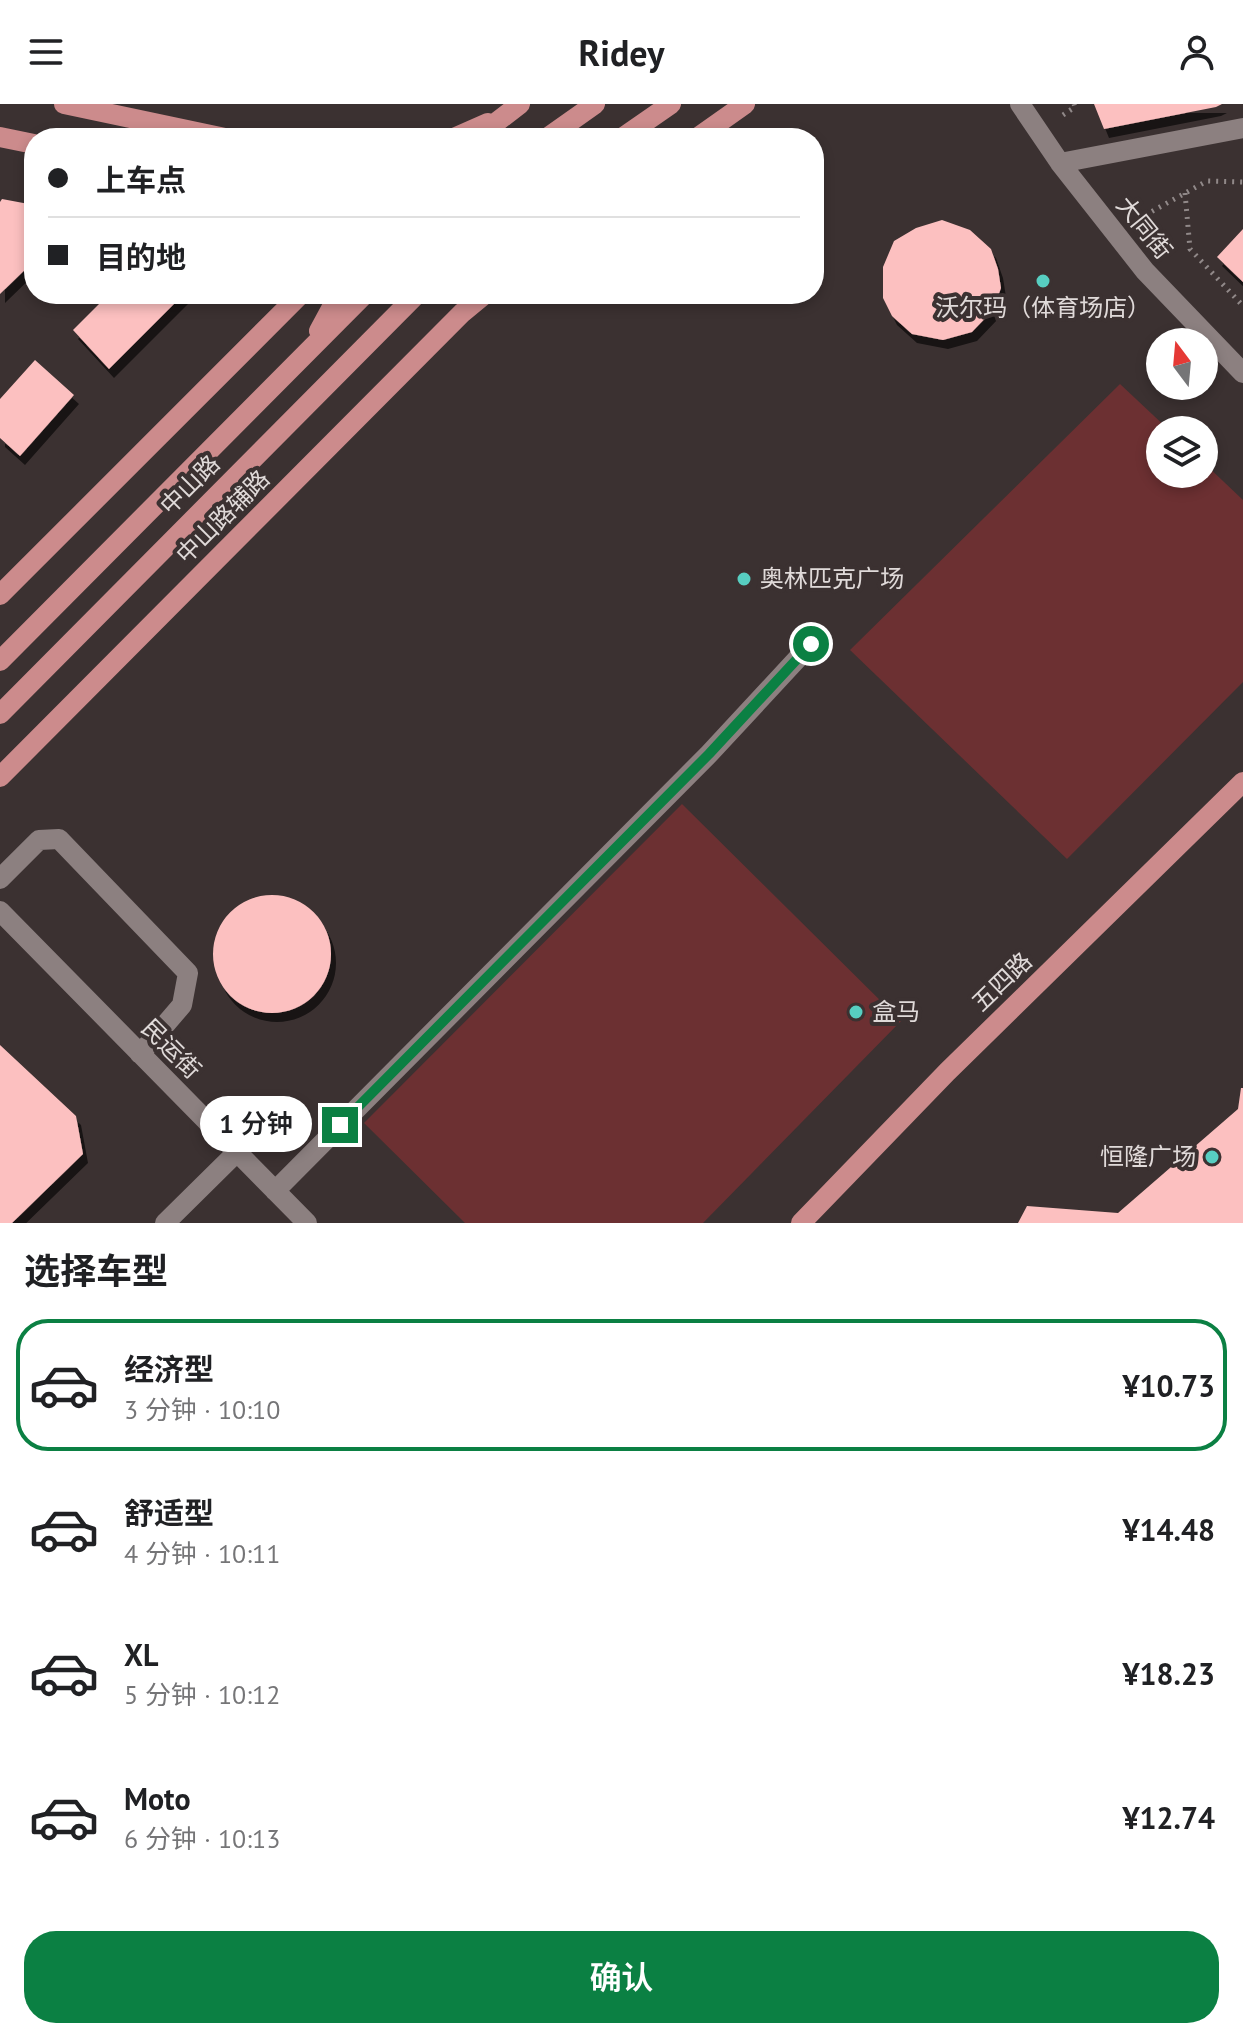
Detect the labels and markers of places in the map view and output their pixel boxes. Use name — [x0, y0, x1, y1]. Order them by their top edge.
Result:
marker: 沃尔玛（体育场店） — [1034, 272, 1052, 290]
place label: 沃尔玛（体育场店） — [935, 292, 1151, 323]
place label: 奥林匹克广场 — [760, 563, 904, 594]
marker: 奥林匹克广场 — [735, 570, 753, 588]
place label: 盒马 — [872, 996, 920, 1027]
marker: 盒马 — [847, 1003, 865, 1021]
place label: 恒隆广场 — [1100, 1141, 1196, 1172]
marker: 恒隆广场 — [1203, 1148, 1221, 1166]

